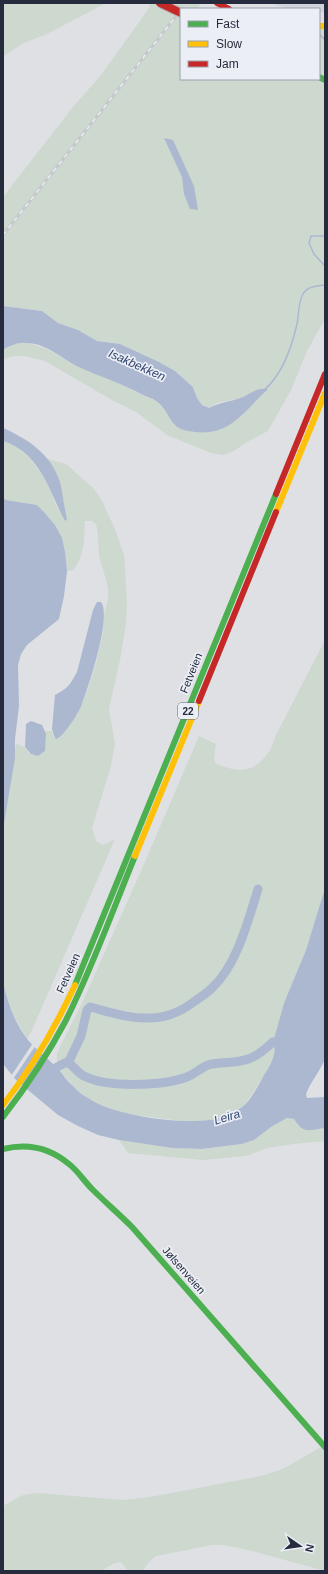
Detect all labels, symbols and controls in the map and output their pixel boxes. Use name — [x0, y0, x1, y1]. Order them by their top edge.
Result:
legend — [180, 8, 320, 80]
text: Fast — [216, 17, 240, 31]
text: Slow — [216, 37, 242, 51]
text: Jam — [216, 57, 239, 71]
water label: Isakbekken — [106, 346, 168, 384]
street label: Fetveien — [178, 651, 204, 695]
road number: 22 — [178, 703, 198, 719]
street label: Fetveien — [54, 951, 82, 995]
water label: Leira — [212, 1106, 242, 1128]
street label: Jølsenveien — [160, 1244, 208, 1296]
north arrow — [280, 1526, 320, 1566]
text: N — [303, 1543, 316, 1554]

